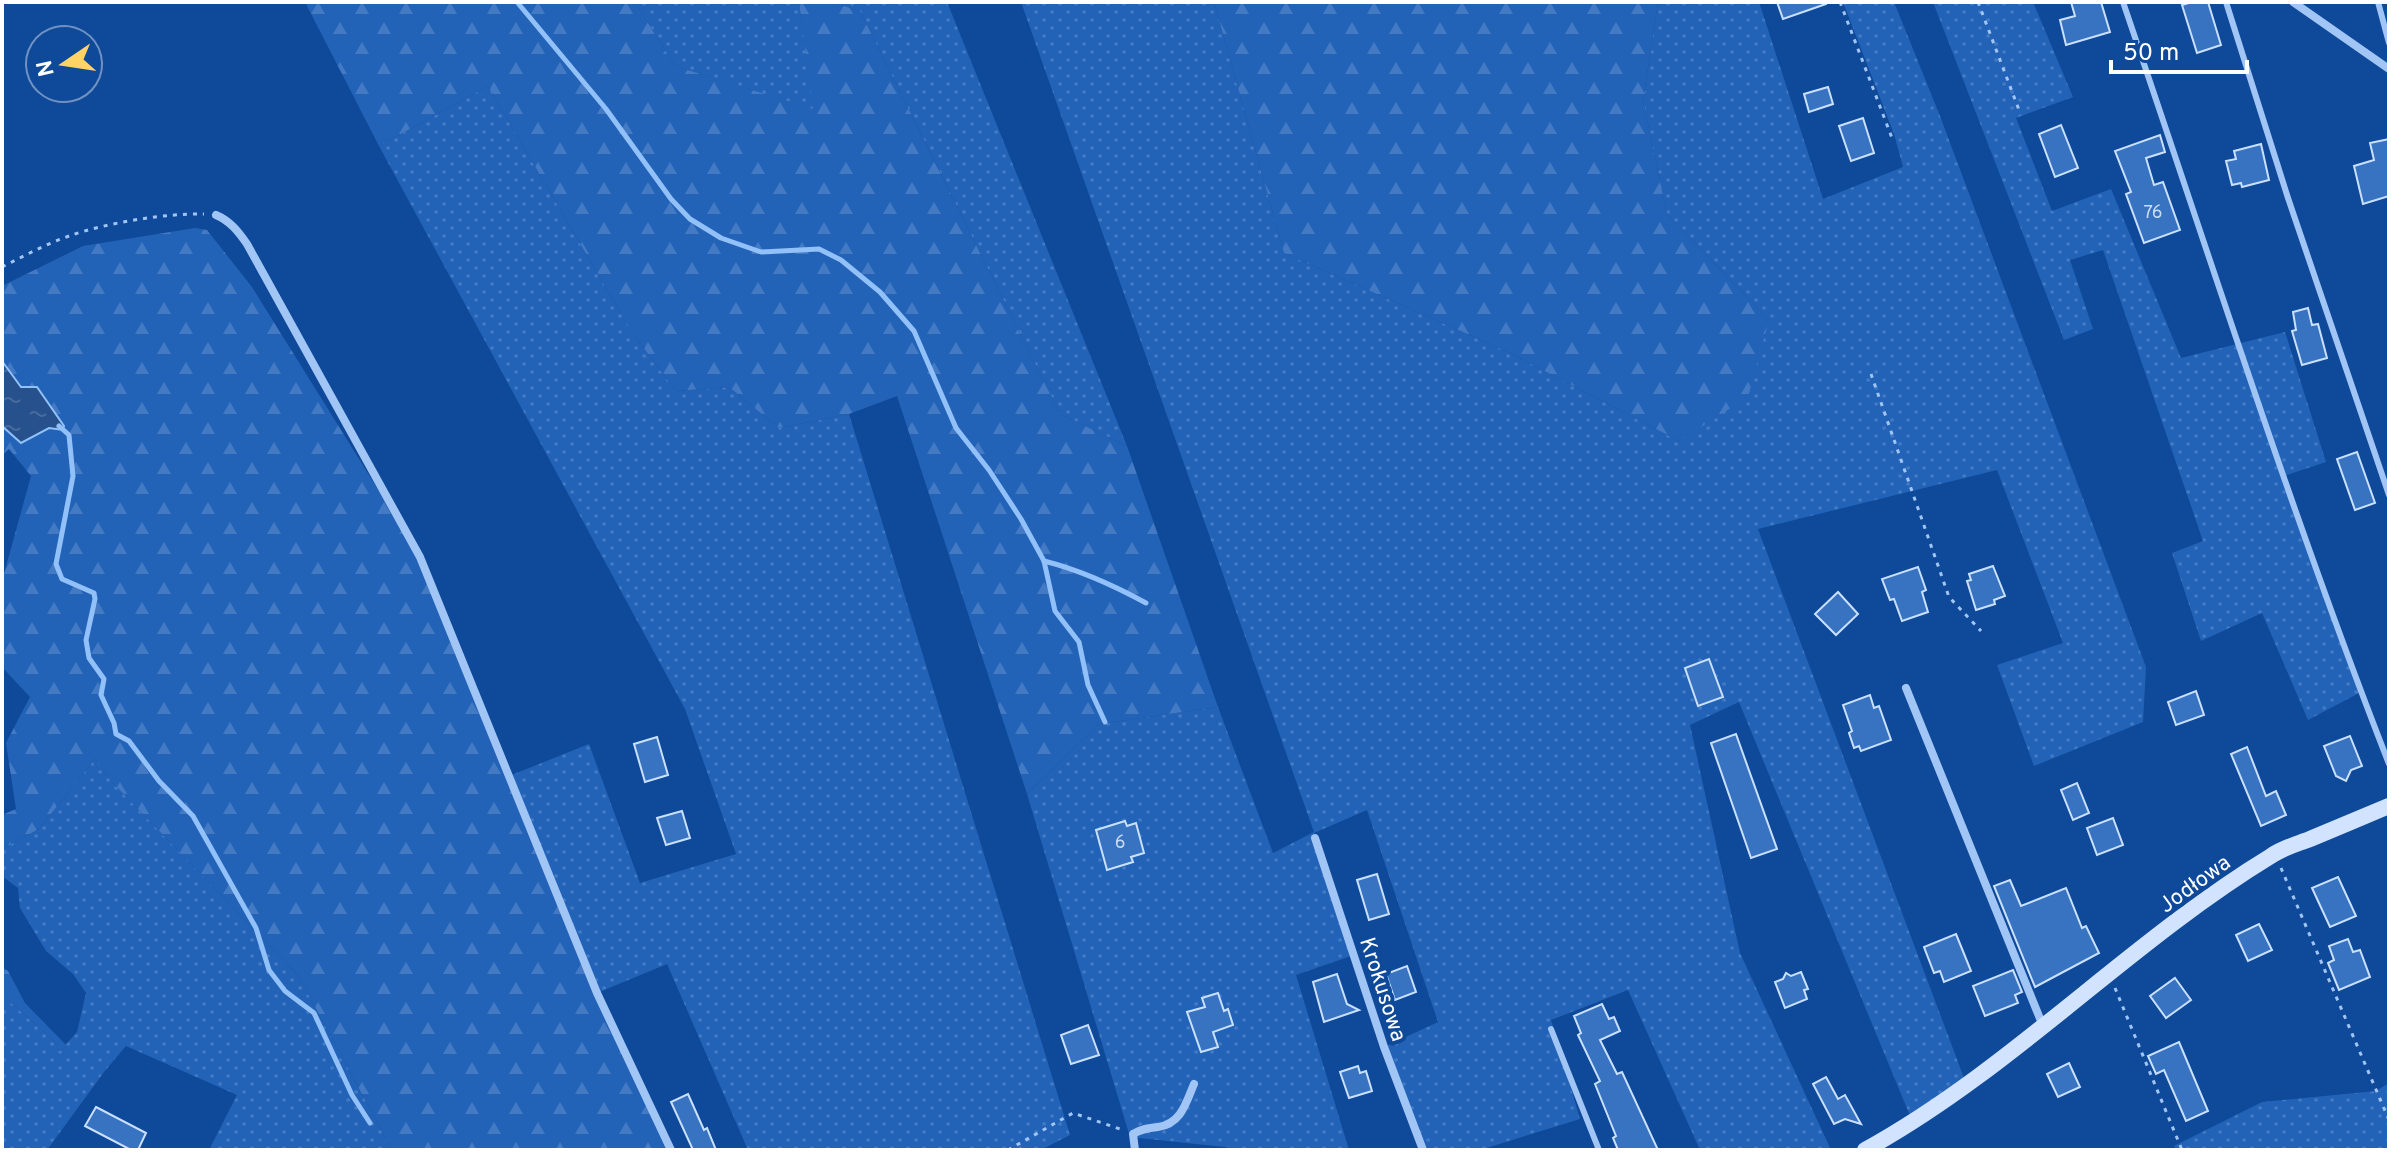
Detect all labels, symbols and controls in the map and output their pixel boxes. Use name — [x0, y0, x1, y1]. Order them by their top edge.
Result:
north arrow — [24, 24, 104, 104]
scale bar — [2111, 24, 2247, 74]
text: 50 m — [2123, 39, 2179, 69]
text: N — [32, 57, 62, 79]
house number: 76 — [2143, 202, 2163, 225]
house number: 6 — [1115, 832, 1125, 855]
street label: Jodłowa — [2154, 850, 2237, 920]
street label: Krokusowa — [1352, 934, 1411, 1045]

